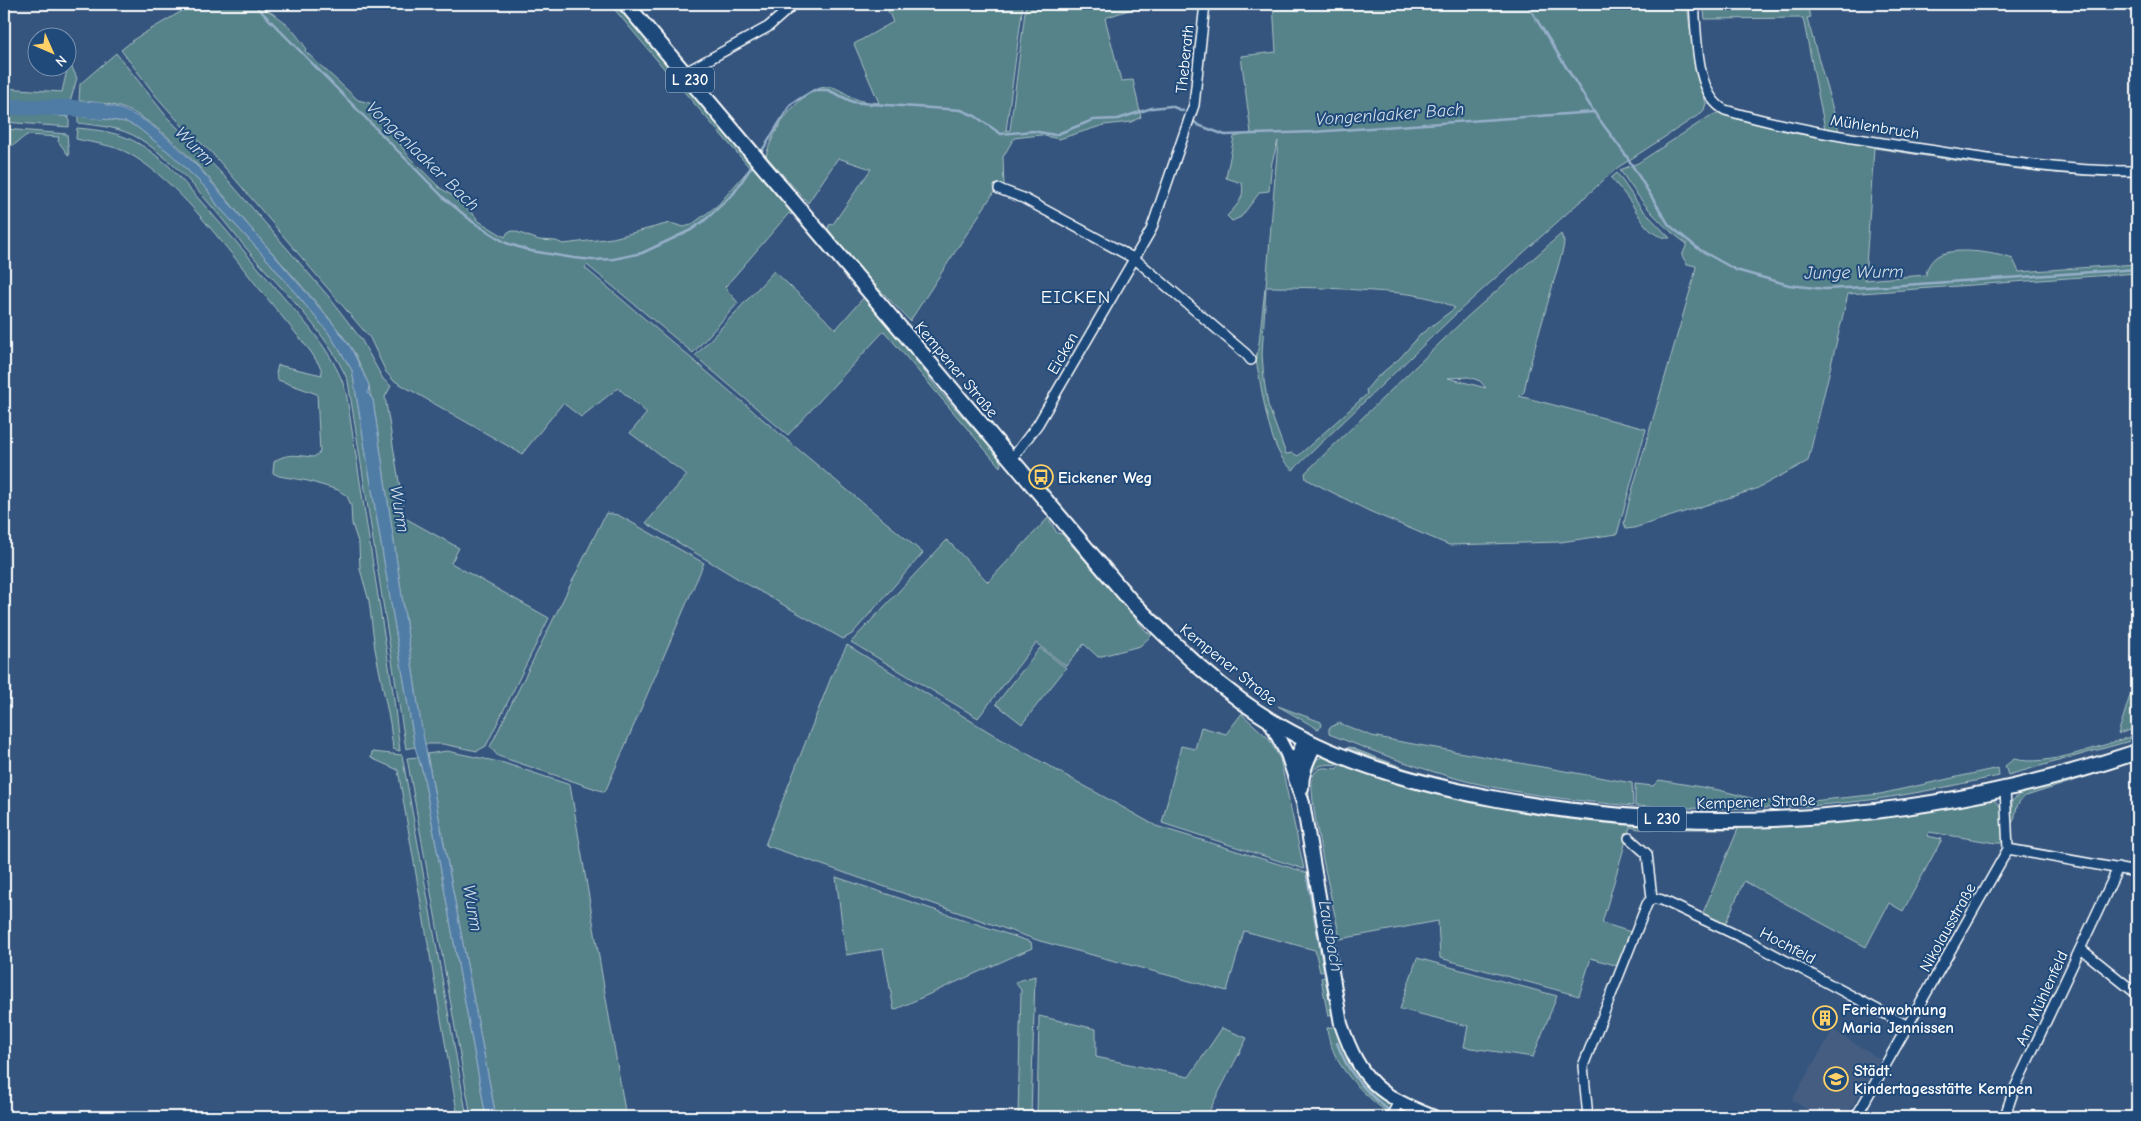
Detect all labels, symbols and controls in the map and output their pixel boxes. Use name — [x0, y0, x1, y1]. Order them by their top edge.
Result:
street label: Theberath — [1172, 24, 1198, 94]
north arrow — [28, 28, 78, 78]
text: N — [52, 52, 70, 70]
road number: L 230 — [666, 68, 714, 92]
water label: Vongenlaaker Bach — [362, 97, 484, 216]
water label: Vongenlaaker Bach — [1315, 99, 1465, 130]
street label: Mühlenbruch — [1829, 111, 1921, 143]
water label: Wurm — [171, 122, 219, 170]
water label: Junge Wurm — [1803, 261, 1904, 284]
district label: EICKEN — [1041, 286, 1111, 308]
street label: Kempener Straße — [911, 318, 1002, 421]
street label: Eicken — [1044, 329, 1082, 378]
bus stop icon: Eickener Weg — [1028, 464, 1054, 490]
place label: Eickener Weg — [1058, 469, 1152, 487]
water label: Wurm — [385, 484, 414, 534]
street label: Kempener Straße — [1176, 620, 1280, 709]
street label: Kempener Straße — [1696, 791, 1816, 813]
road number: L 230 — [1638, 806, 1686, 832]
street label: Nikolausstraße — [1916, 880, 1980, 975]
water label: Wurm — [458, 883, 487, 933]
water label: Lausbach — [1314, 899, 1347, 974]
street label: Hochfeld — [1757, 924, 1818, 968]
street label: Am Mühlenfeld — [2012, 948, 2072, 1049]
place label: Ferienwohnung Maria Jennissen — [1842, 1001, 1954, 1037]
building icon: Ferienwohnung Maria Jennissen — [1812, 1005, 1838, 1031]
place label: Städt. Kindertagesstätte Kempen — [1854, 1062, 2033, 1098]
school or university icon: Städt. Kindertagesstätte Kempen — [1823, 1066, 1849, 1092]

